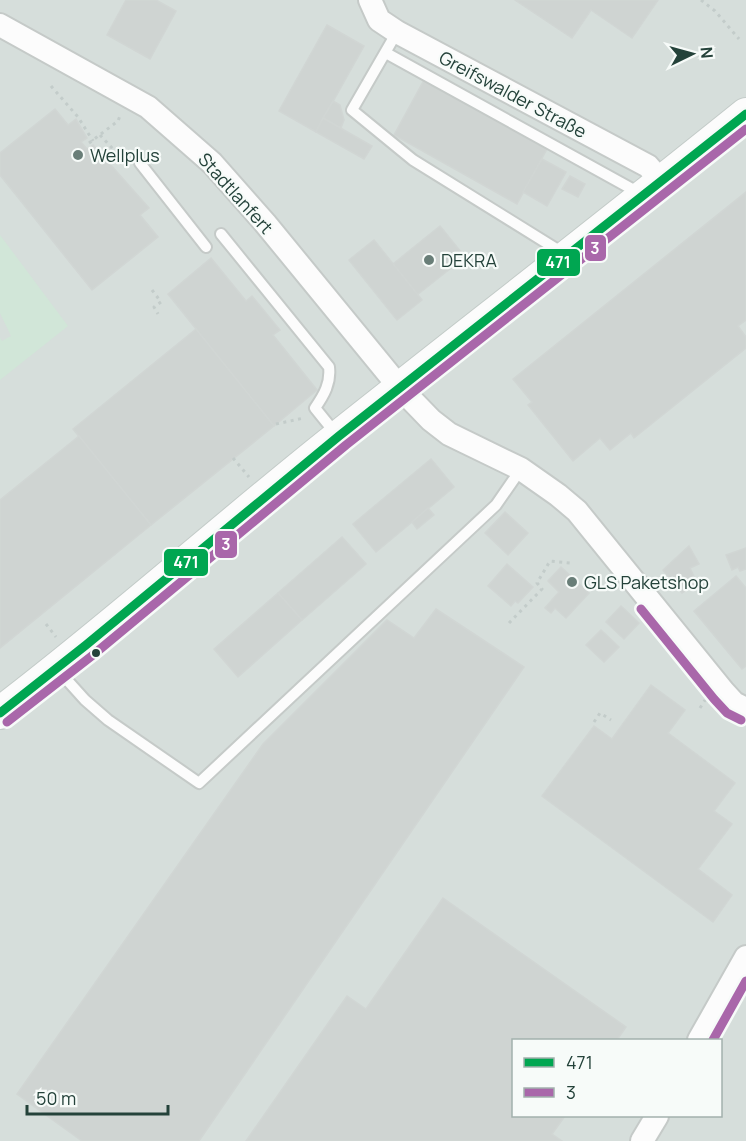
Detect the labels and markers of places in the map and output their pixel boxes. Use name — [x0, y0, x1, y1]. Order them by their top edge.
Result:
place label: Wellplus — [90, 143, 160, 167]
marker: Wellplus — [71, 148, 85, 162]
place label: DEKRA — [441, 248, 497, 272]
marker: DEKRA — [422, 253, 436, 267]
place label: GLS Paketshop — [584, 570, 709, 594]
marker: GLS Paketshop — [565, 575, 579, 589]
unlabelled marker — [90, 647, 102, 659]

